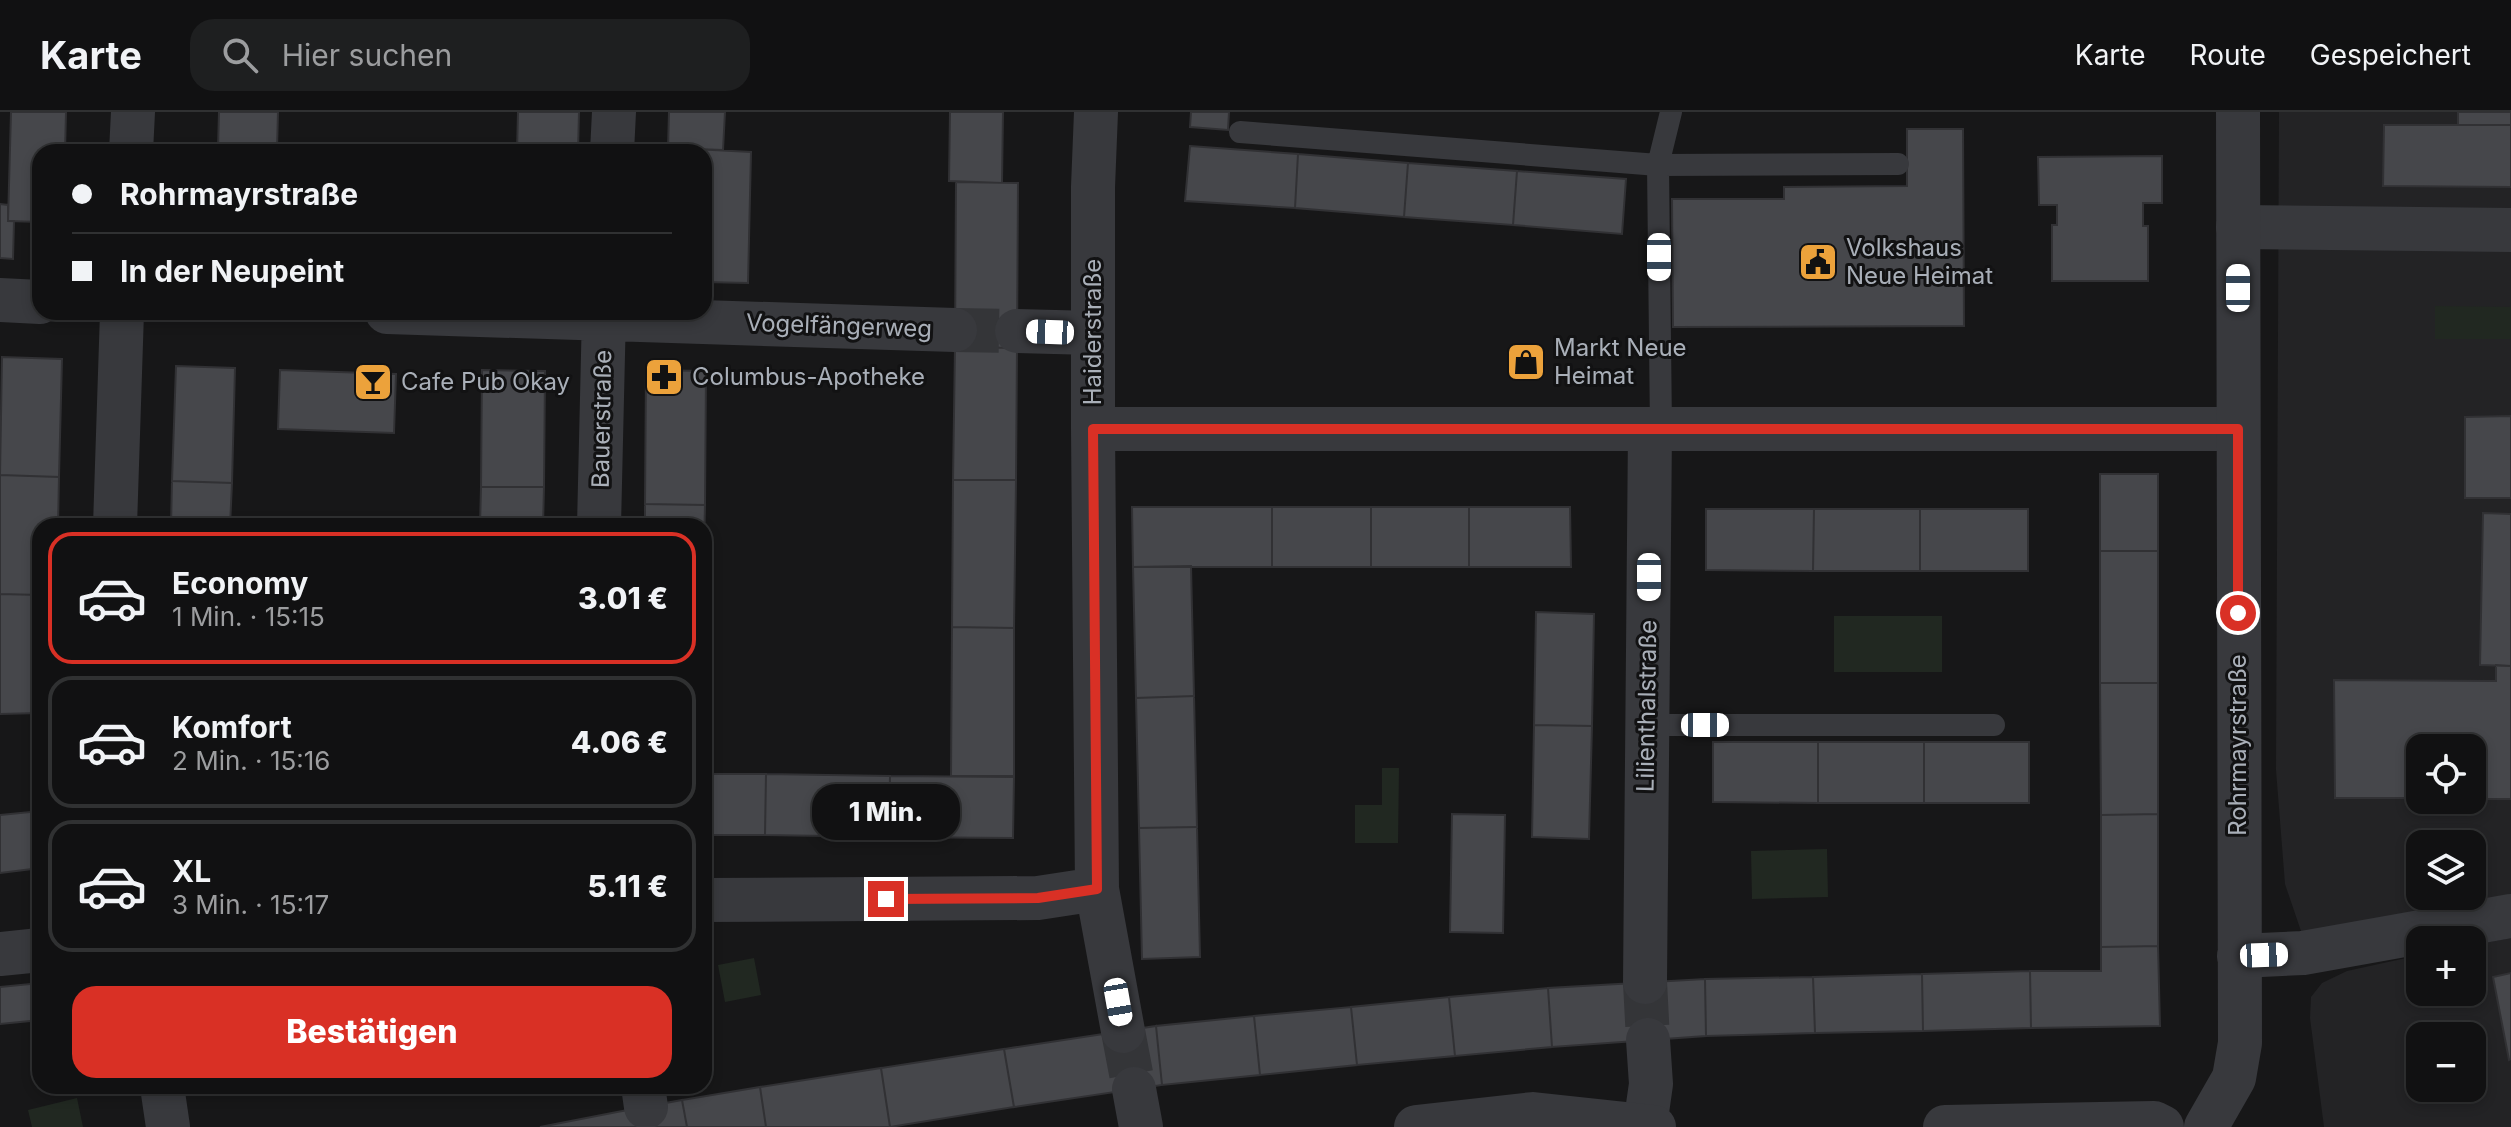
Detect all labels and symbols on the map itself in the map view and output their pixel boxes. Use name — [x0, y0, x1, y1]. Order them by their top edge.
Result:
car — [1647, 233, 1671, 281]
place label: Volkshaus Neue Heimat — [1846, 233, 1993, 290]
public building icon: Volkshaus Neue Heimat — [1797, 241, 1839, 283]
street label: Haiderstraße — [1078, 259, 1107, 405]
car — [2226, 264, 2250, 312]
street label: Vogelfängerweg — [745, 308, 933, 343]
car — [1026, 319, 1074, 345]
place label: Markt Neue Heimat — [1554, 333, 1687, 390]
shop icon: Markt Neue Heimat — [1505, 341, 1547, 383]
street label: Bauerstraße — [586, 350, 617, 488]
pharmacy icon: Columbus-Apotheke — [643, 356, 685, 398]
bar icon: Cafe Pub Okay — [352, 361, 394, 403]
place label: Columbus-Apotheke — [692, 362, 925, 391]
place label: Cafe Pub Okay — [401, 367, 570, 396]
car — [1637, 553, 1661, 601]
route start — [2220, 595, 2256, 631]
street label: Lilienthalstraße — [1630, 620, 1663, 792]
street label: Rohrmayrstraße — [2223, 654, 2252, 836]
car — [1681, 713, 1729, 737]
callout: 1 Min. — [812, 783, 960, 839]
route end — [868, 881, 904, 917]
car — [2240, 942, 2288, 968]
car — [1102, 976, 1134, 1028]

